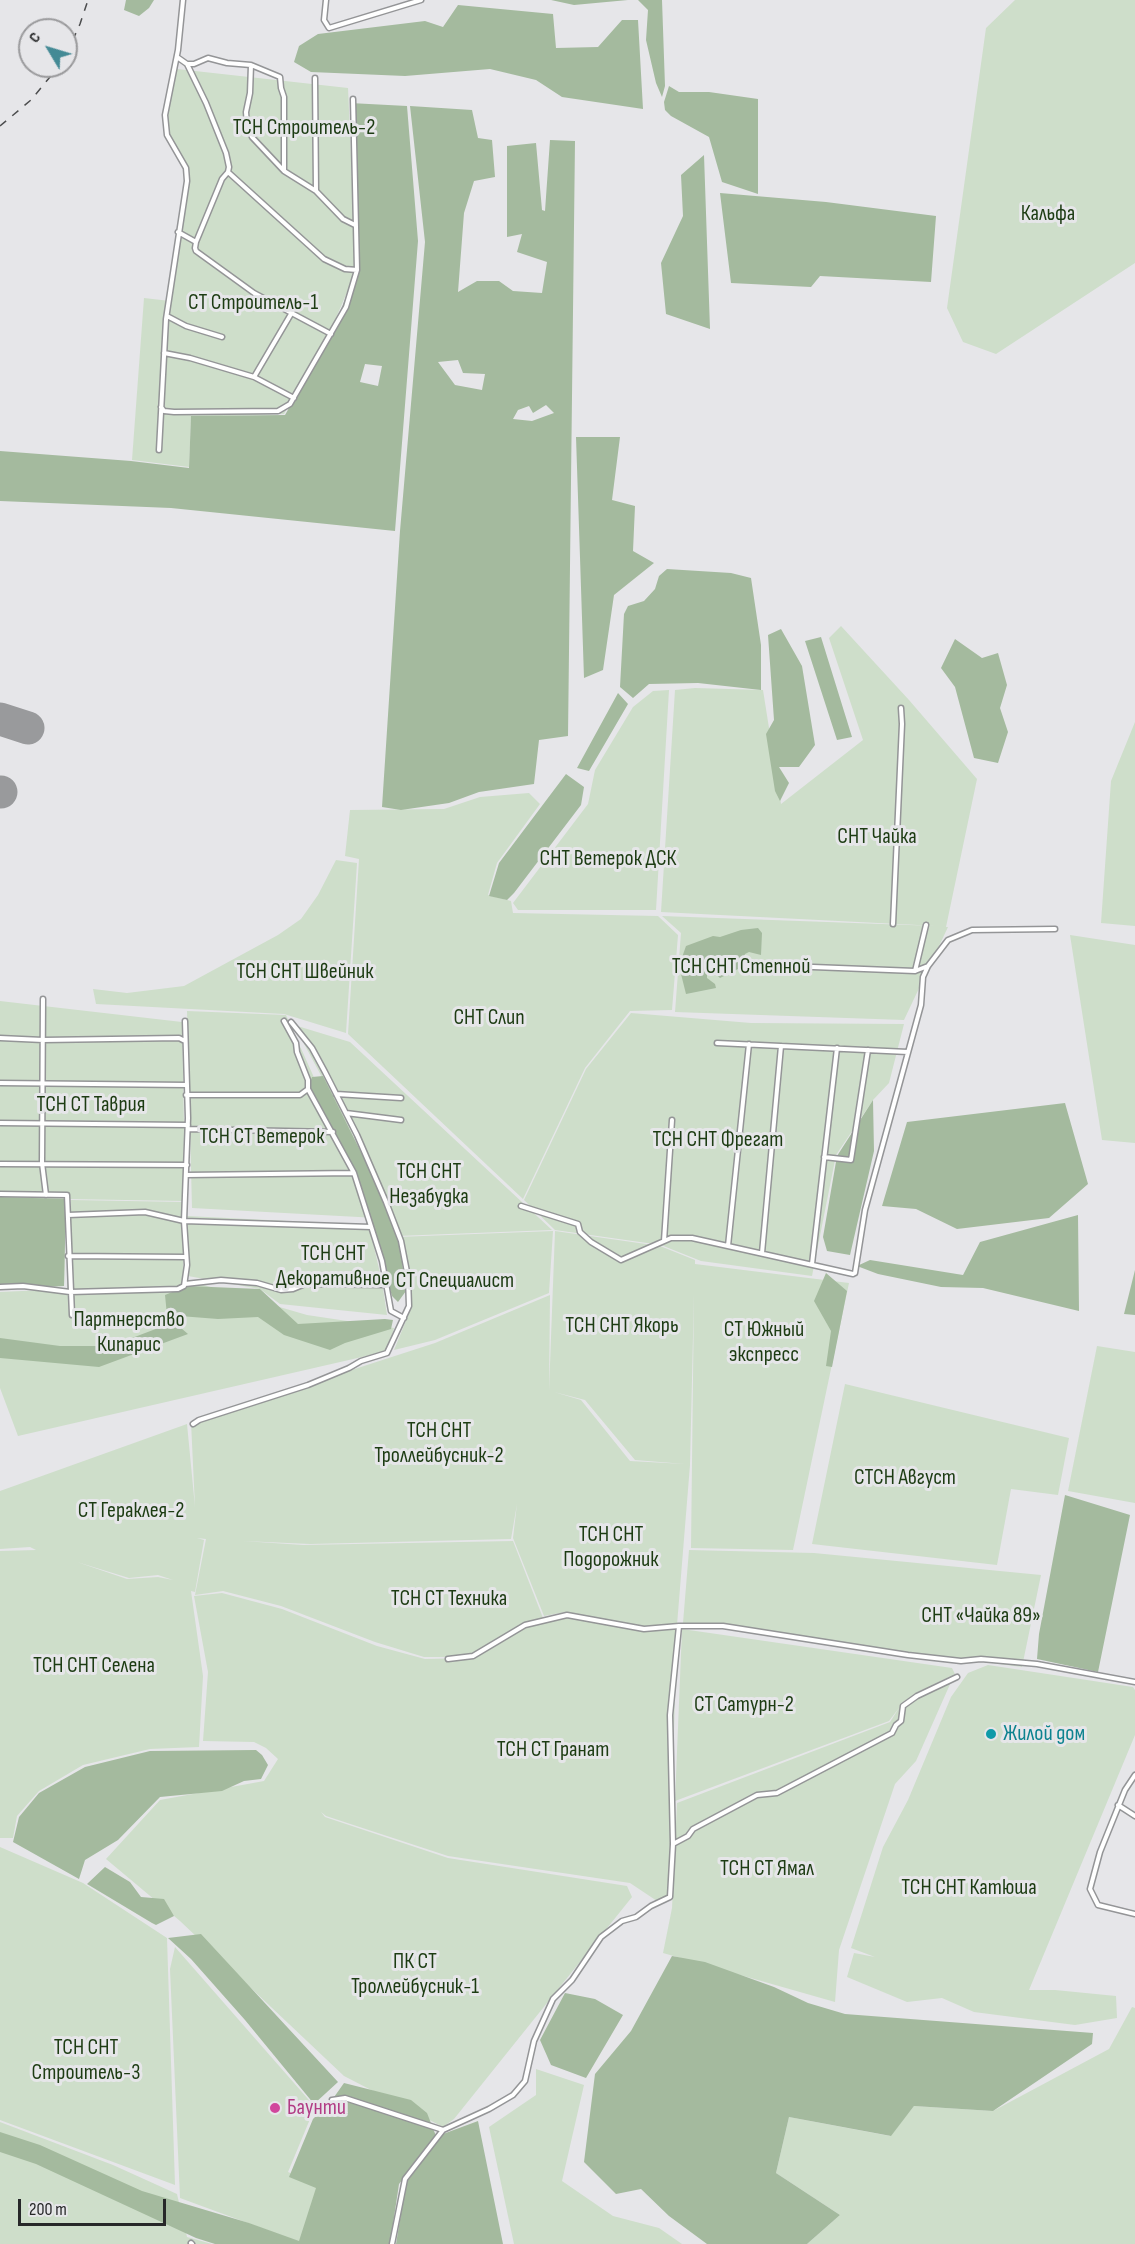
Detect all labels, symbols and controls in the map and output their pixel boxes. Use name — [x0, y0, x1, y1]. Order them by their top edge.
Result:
north arrow — [18, 18, 78, 78]
text: С — [25, 29, 45, 47]
park label: ТСН Строитель-2 — [233, 115, 375, 141]
park label: Кальфа — [1021, 201, 1075, 227]
park label: СТ Строитель-1 — [188, 290, 318, 316]
park label: СНТ Чайка — [837, 824, 917, 850]
park label: СНТ Ветерок ДСК — [540, 846, 676, 872]
park label: ТСН СНТ Степной — [672, 954, 810, 980]
park label: ТСН СНТ Швейник — [236, 959, 374, 985]
park label: СНТ Слип — [453, 1005, 525, 1031]
park label: ТСН СТ Таврия — [37, 1092, 145, 1118]
park label: ТСН СТ Ветерок — [200, 1124, 324, 1150]
park label: ТСН СНТ Фрегат — [653, 1127, 783, 1153]
park label: ТСН СНТ Незабудка — [389, 1159, 469, 1210]
park label: ТСН СНТ Декоративное — [276, 1241, 390, 1292]
park label: СТ Специалист — [396, 1268, 514, 1294]
park label: Партнерство Кипарис — [73, 1307, 185, 1358]
park label: ТСН СНТ Якорь — [565, 1313, 679, 1339]
park label: СТ Южный экспресс — [724, 1317, 804, 1368]
park label: ТСН СНТ Троллейбусник-2 — [374, 1418, 504, 1470]
park label: СТСН Август — [854, 1465, 956, 1491]
park label: СТ Гераклея-2 — [78, 1498, 184, 1524]
park label: ТСН СНТ Подорожник — [563, 1522, 659, 1574]
park label: ТСН СТ Техника — [391, 1586, 507, 1612]
park label: СНТ «Чайка 89» — [921, 1603, 1041, 1629]
park label: ТСН СНТ Селена — [33, 1653, 155, 1679]
park label: СТ Сатурн-2 — [694, 1692, 794, 1718]
place label: Жилой дом — [1003, 1721, 1085, 1747]
marker: Жилой дом — [984, 1727, 998, 1741]
park label: ТСН СТ Гранат — [497, 1737, 609, 1763]
park label: ТСН СТ Ямал — [720, 1856, 814, 1882]
park label: ТСН СНТ Катюша — [901, 1875, 1037, 1901]
park label: ПК СТ Троллейбусник-1 — [351, 1949, 479, 2000]
park label: ТСН СНТ Строитель-3 — [32, 2035, 140, 2086]
place label: Баунти — [287, 2095, 346, 2121]
marker: Баунти — [268, 2101, 282, 2115]
scale bar — [21, 2187, 170, 2225]
text: 200 m — [29, 2199, 67, 2220]

